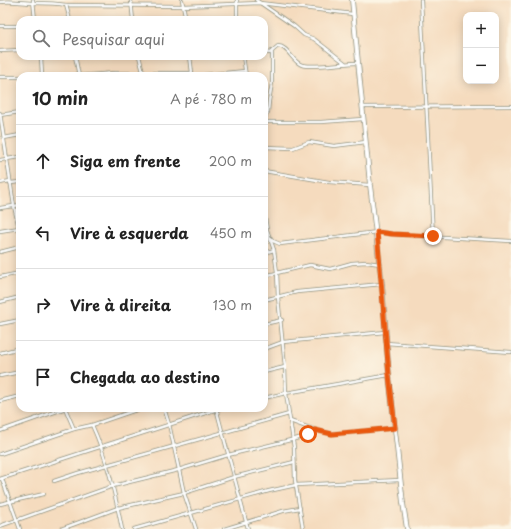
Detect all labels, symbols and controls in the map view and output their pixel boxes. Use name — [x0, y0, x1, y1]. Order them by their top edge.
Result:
map controls — [463, 12, 499, 84]
button: + — [463, 12, 499, 48]
search box — [16, 16, 268, 60]
icon: search — [30, 27, 52, 49]
text: Pesquisar aqui — [62, 27, 165, 50]
button: − — [463, 48, 499, 84]
text: 10 min — [32, 85, 88, 111]
text: A pé · 780 m — [170, 89, 252, 108]
text: Siga em frente — [70, 149, 180, 172]
icon: ahead — [32, 150, 54, 172]
text: 200 m — [209, 151, 252, 170]
text: Vire à esquerda — [70, 221, 189, 244]
icon: left — [32, 222, 54, 244]
text: 450 m — [210, 223, 252, 242]
route end — [424, 227, 442, 245]
text: Vire à direita — [70, 293, 171, 316]
icon: right — [32, 294, 54, 316]
text: 130 m — [213, 295, 252, 314]
text: Chegada ao destino — [70, 365, 220, 388]
icon: arrive — [32, 366, 54, 388]
route start — [299, 425, 317, 443]

